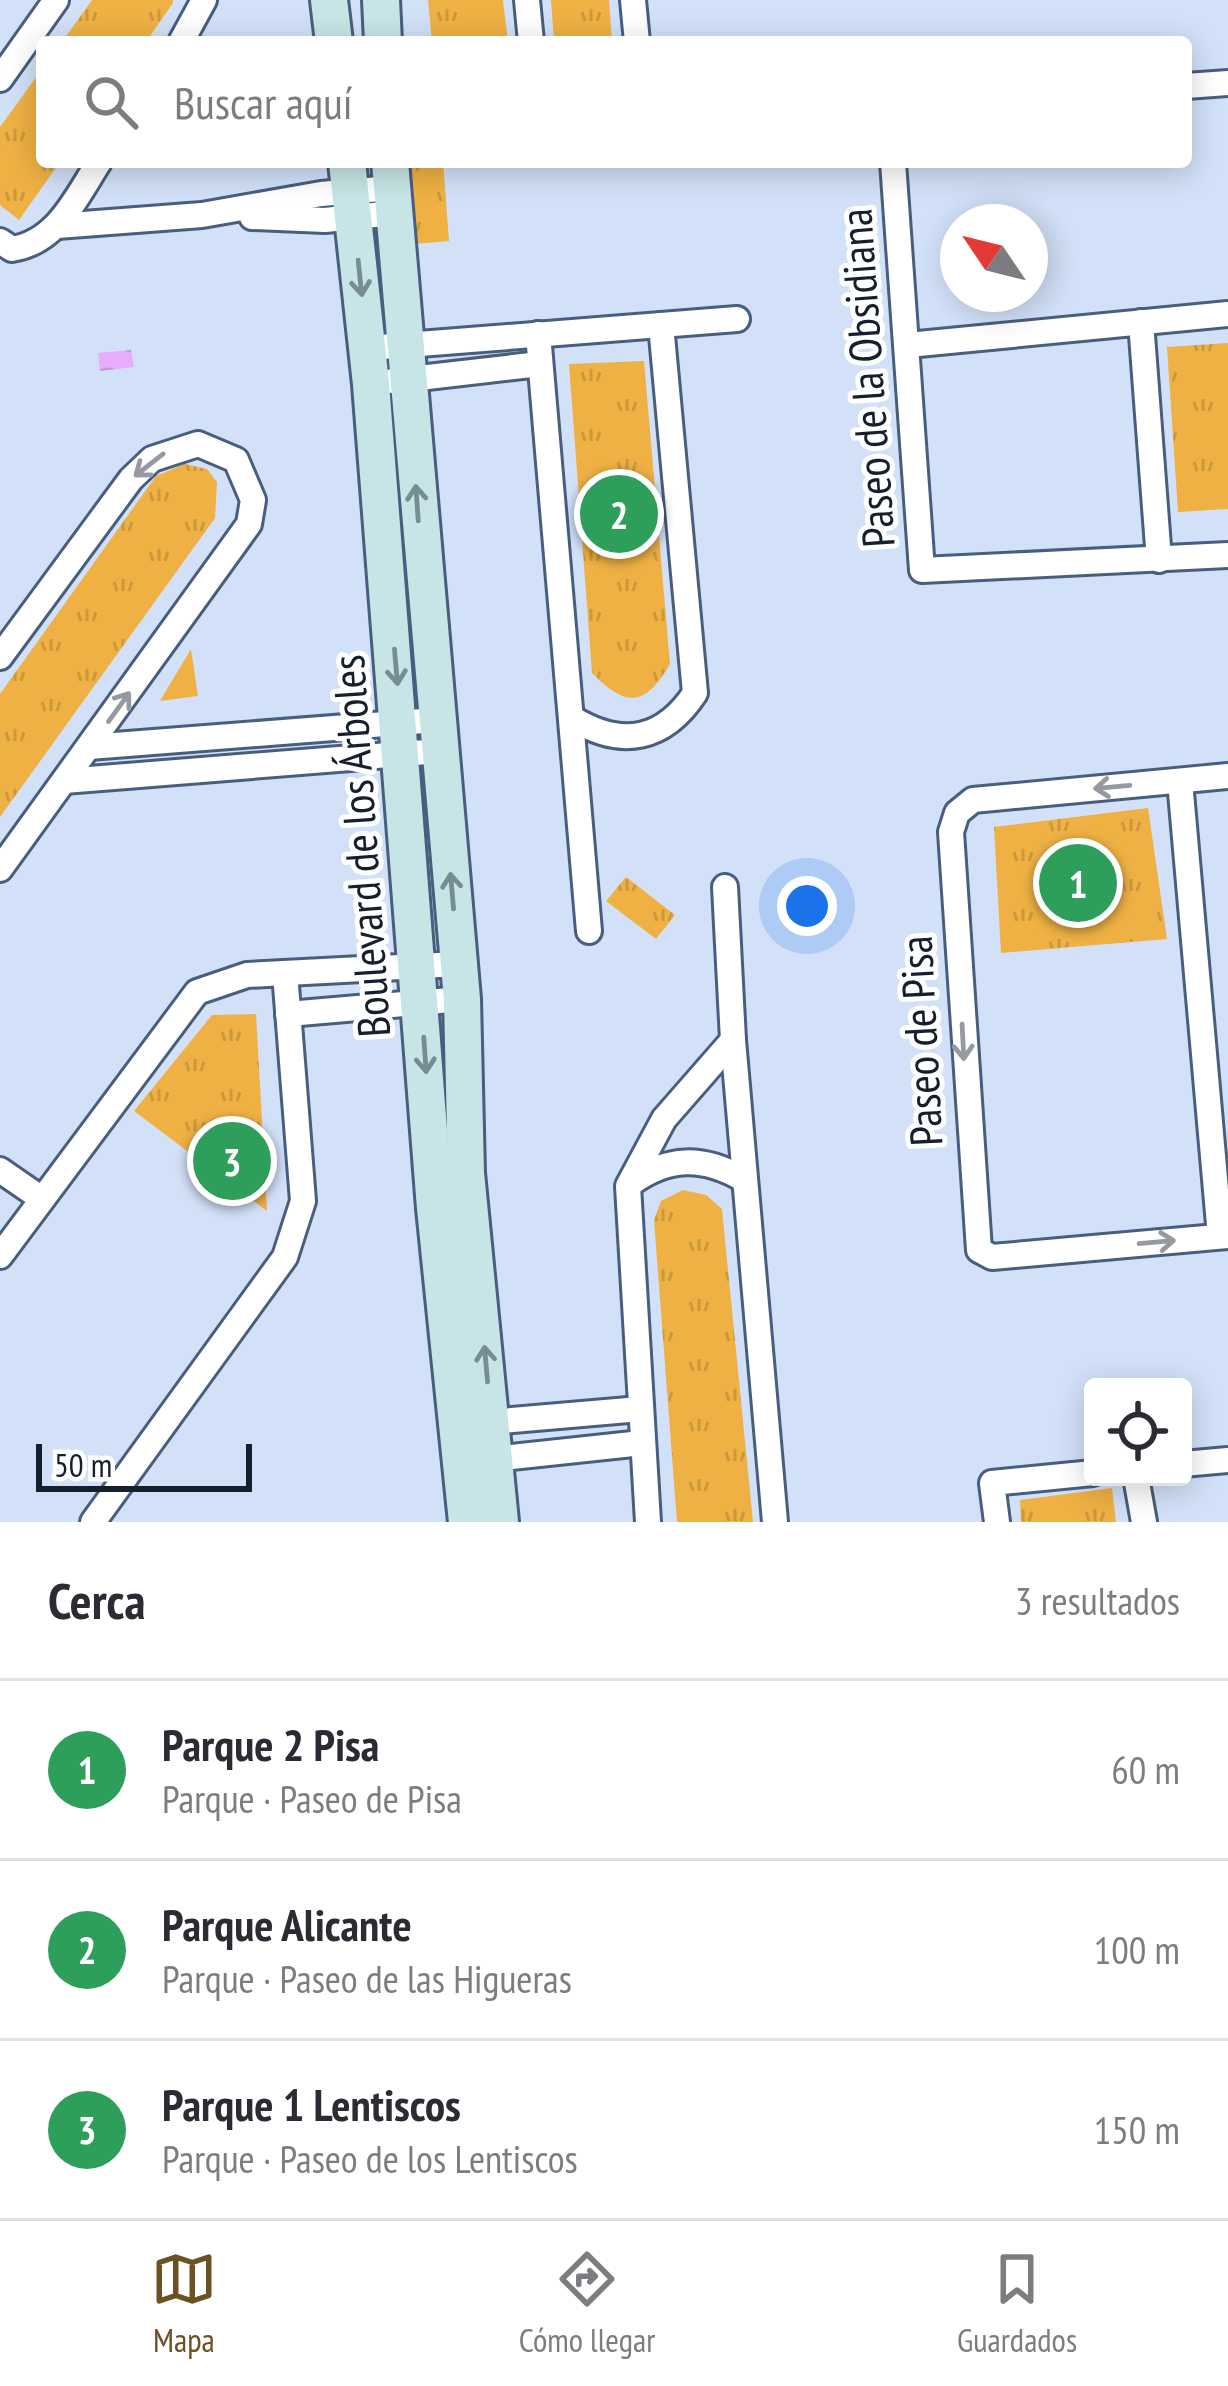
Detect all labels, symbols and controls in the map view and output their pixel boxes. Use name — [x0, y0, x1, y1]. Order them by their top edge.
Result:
search box — [36, 36, 1192, 168]
icon: search — [78, 69, 144, 135]
text: Buscar aquí — [174, 73, 353, 131]
north arrow — [940, 204, 1048, 312]
street label: Paseo de la Obsidiana — [825, 207, 907, 549]
one-way arrow — [349, 258, 372, 297]
one-way arrow — [134, 452, 166, 478]
pin: 2 — [580, 469, 658, 559]
one-way arrow — [406, 484, 429, 523]
one-way arrow — [384, 647, 407, 686]
street label: Boulevard de los Árboles — [318, 653, 402, 1039]
one-way arrow — [105, 691, 131, 724]
one-way arrow — [1093, 776, 1132, 799]
pin: 1 — [1039, 838, 1117, 928]
one-way arrow — [440, 872, 463, 911]
your location — [777, 876, 837, 936]
street label: Paseo de Pisa — [886, 934, 954, 1148]
one-way arrow — [952, 1022, 975, 1061]
one-way arrow — [414, 1035, 437, 1074]
pin: 3 — [193, 1116, 271, 1206]
one-way arrow — [1137, 1230, 1176, 1253]
one-way arrow — [474, 1345, 497, 1384]
map controls — [1084, 1378, 1192, 1486]
button: locate — [1084, 1378, 1192, 1486]
scale bar — [36, 1438, 252, 1491]
text: 50 m — [54, 1443, 112, 1486]
text: Cerca — [48, 1567, 146, 1633]
text: 3 resultados — [1015, 1575, 1180, 1626]
text: Parque 2 Pisa — [162, 1715, 379, 1773]
text: 1 — [78, 1744, 96, 1795]
text: 60 m — [1111, 1744, 1180, 1795]
text: Parque · Paseo de Pisa — [162, 1773, 462, 1824]
text: Parque Alicante — [162, 1895, 412, 1953]
text: 2 — [78, 1924, 96, 1975]
text: 100 m — [1094, 1924, 1180, 1975]
text: Parque · Paseo de las Higueras — [162, 1953, 572, 2004]
text: Parque 1 Lentiscos — [162, 2075, 461, 2133]
text: 3 — [78, 2104, 96, 2155]
text: 150 m — [1094, 2104, 1180, 2155]
text: Parque · Paseo de los Lentiscos — [162, 2133, 578, 2184]
tab: Mapa — [151, 2246, 217, 2361]
tab: Cómo llegar — [519, 2246, 655, 2361]
tab: Guardados — [957, 2246, 1077, 2361]

